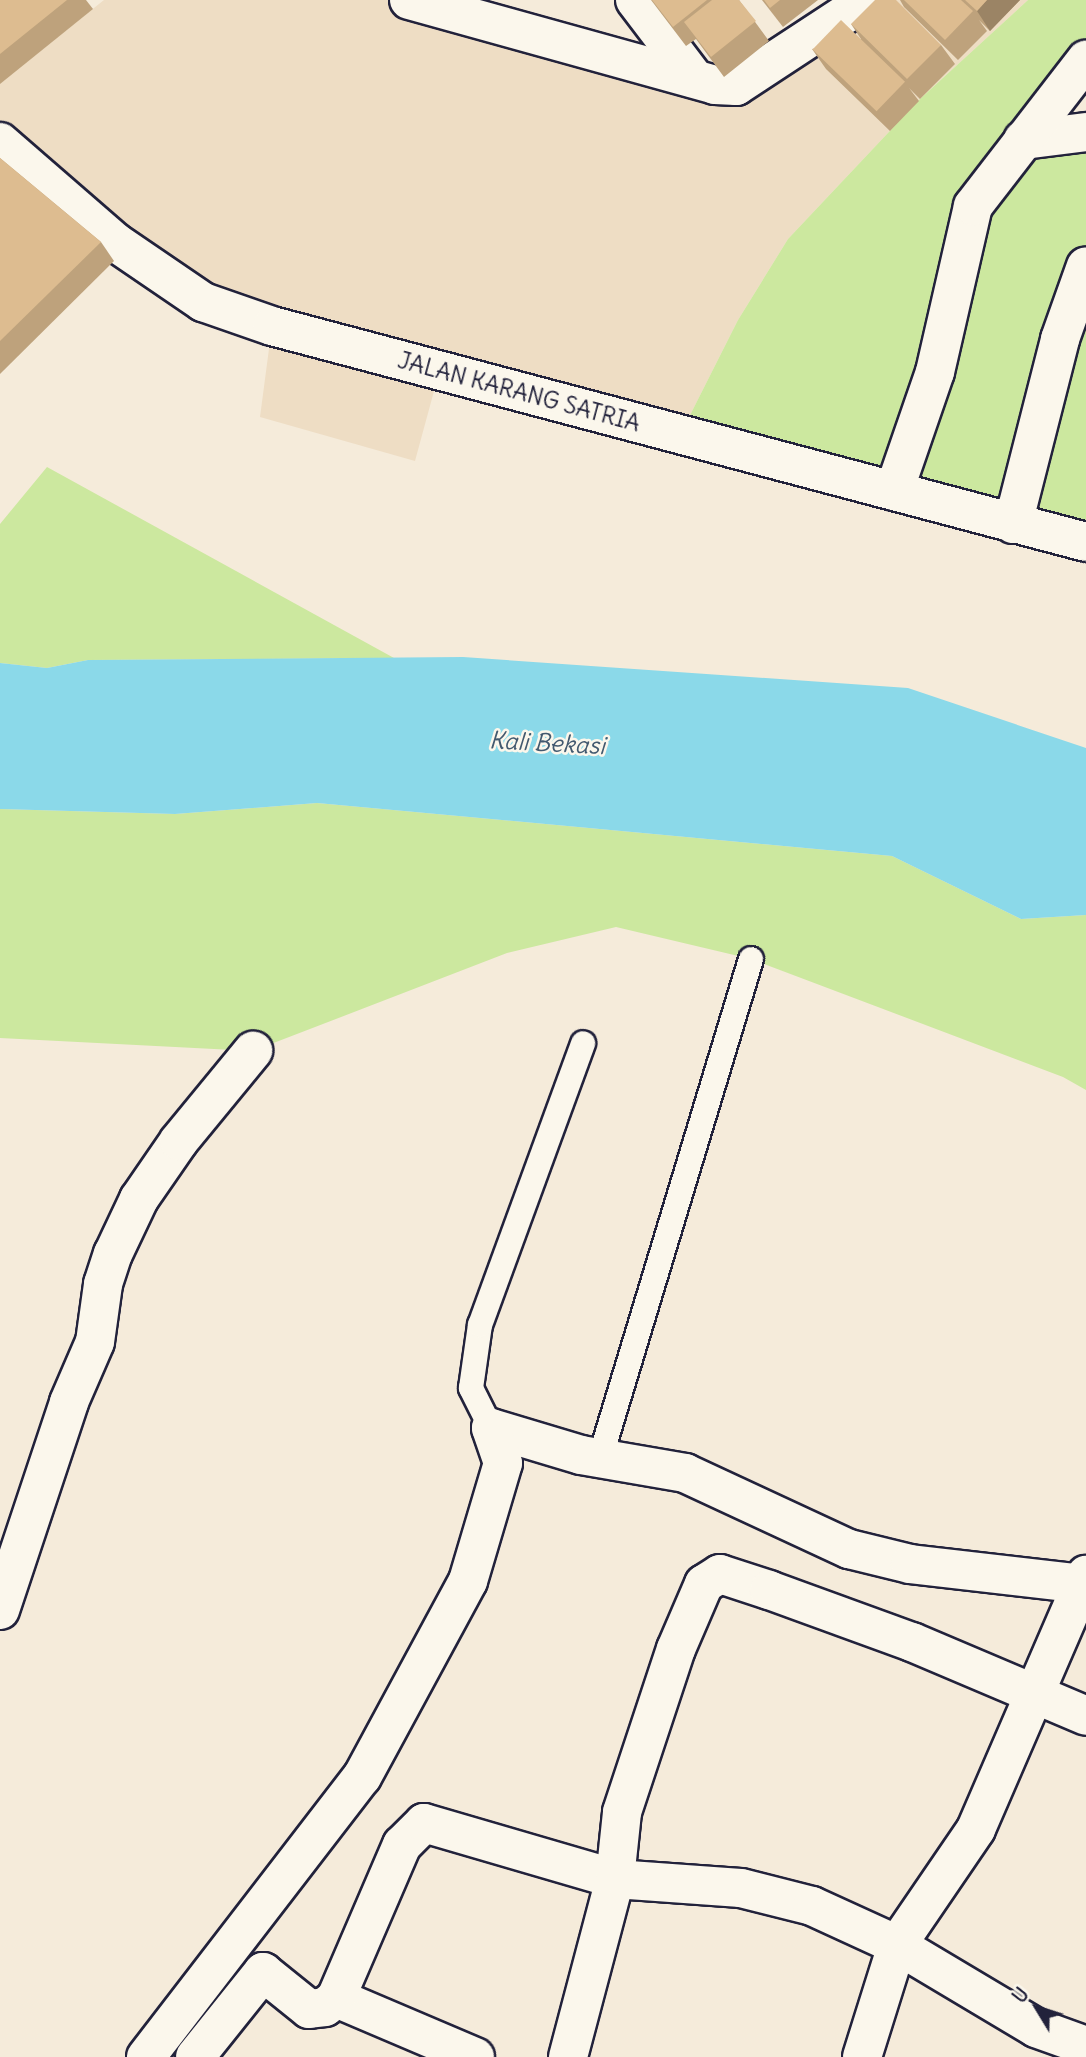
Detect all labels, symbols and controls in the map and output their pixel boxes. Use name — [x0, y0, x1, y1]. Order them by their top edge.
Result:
street label: JALAN KARANG SATRIA — [395, 346, 643, 438]
water label: Kali Bekasi — [489, 726, 605, 760]
north arrow — [1002, 1973, 1072, 2043]
text: U — [1007, 1983, 1034, 2008]

